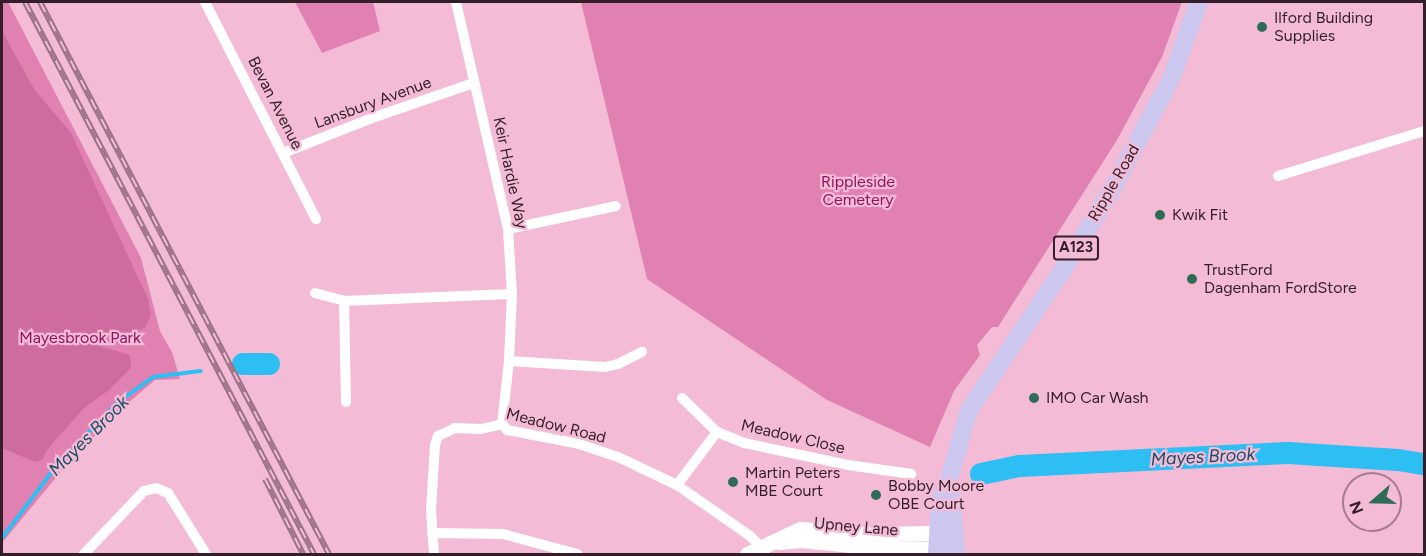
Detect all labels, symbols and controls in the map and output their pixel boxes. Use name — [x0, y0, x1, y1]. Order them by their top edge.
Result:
place label: Ilford Building Supplies — [1274, 8, 1373, 46]
marker: Ilford Building Supplies — [1255, 20, 1269, 34]
street label: Bevan Avenue — [243, 53, 307, 153]
street label: Lansbury Avenue — [312, 73, 434, 133]
street label: Keir Hardie Way — [489, 115, 531, 231]
street label: Ripple Road — [1084, 141, 1144, 225]
park label: Rippleside Cemetery — [821, 172, 895, 210]
place label: Kwik Fit — [1172, 205, 1228, 225]
marker: Kwik Fit — [1153, 208, 1167, 222]
road number: A123 — [1052, 236, 1100, 260]
place label: TrustFord Dagenham FordStore — [1204, 260, 1357, 298]
marker: TrustFord Dagenham FordStore — [1185, 272, 1199, 286]
park label: Mayesbrook Park — [19, 328, 141, 348]
place label: IMO Car Wash — [1046, 388, 1149, 408]
water label: Mayes Brook — [44, 391, 134, 481]
marker: IMO Car Wash — [1027, 391, 1041, 405]
street label: Meadow Road — [504, 404, 608, 448]
street label: Meadow Close — [739, 416, 847, 458]
water label: Mayes Brook — [1150, 443, 1256, 471]
place label: Martin Peters MBE Court — [745, 463, 840, 501]
north arrow — [1342, 472, 1402, 532]
marker: Martin Peters MBE Court — [726, 475, 740, 489]
place label: Bobby Moore OBE Court — [888, 476, 984, 514]
marker: Bobby Moore OBE Court — [869, 488, 883, 502]
text: N — [1345, 499, 1368, 517]
street label: Upney Lane — [813, 514, 899, 540]

